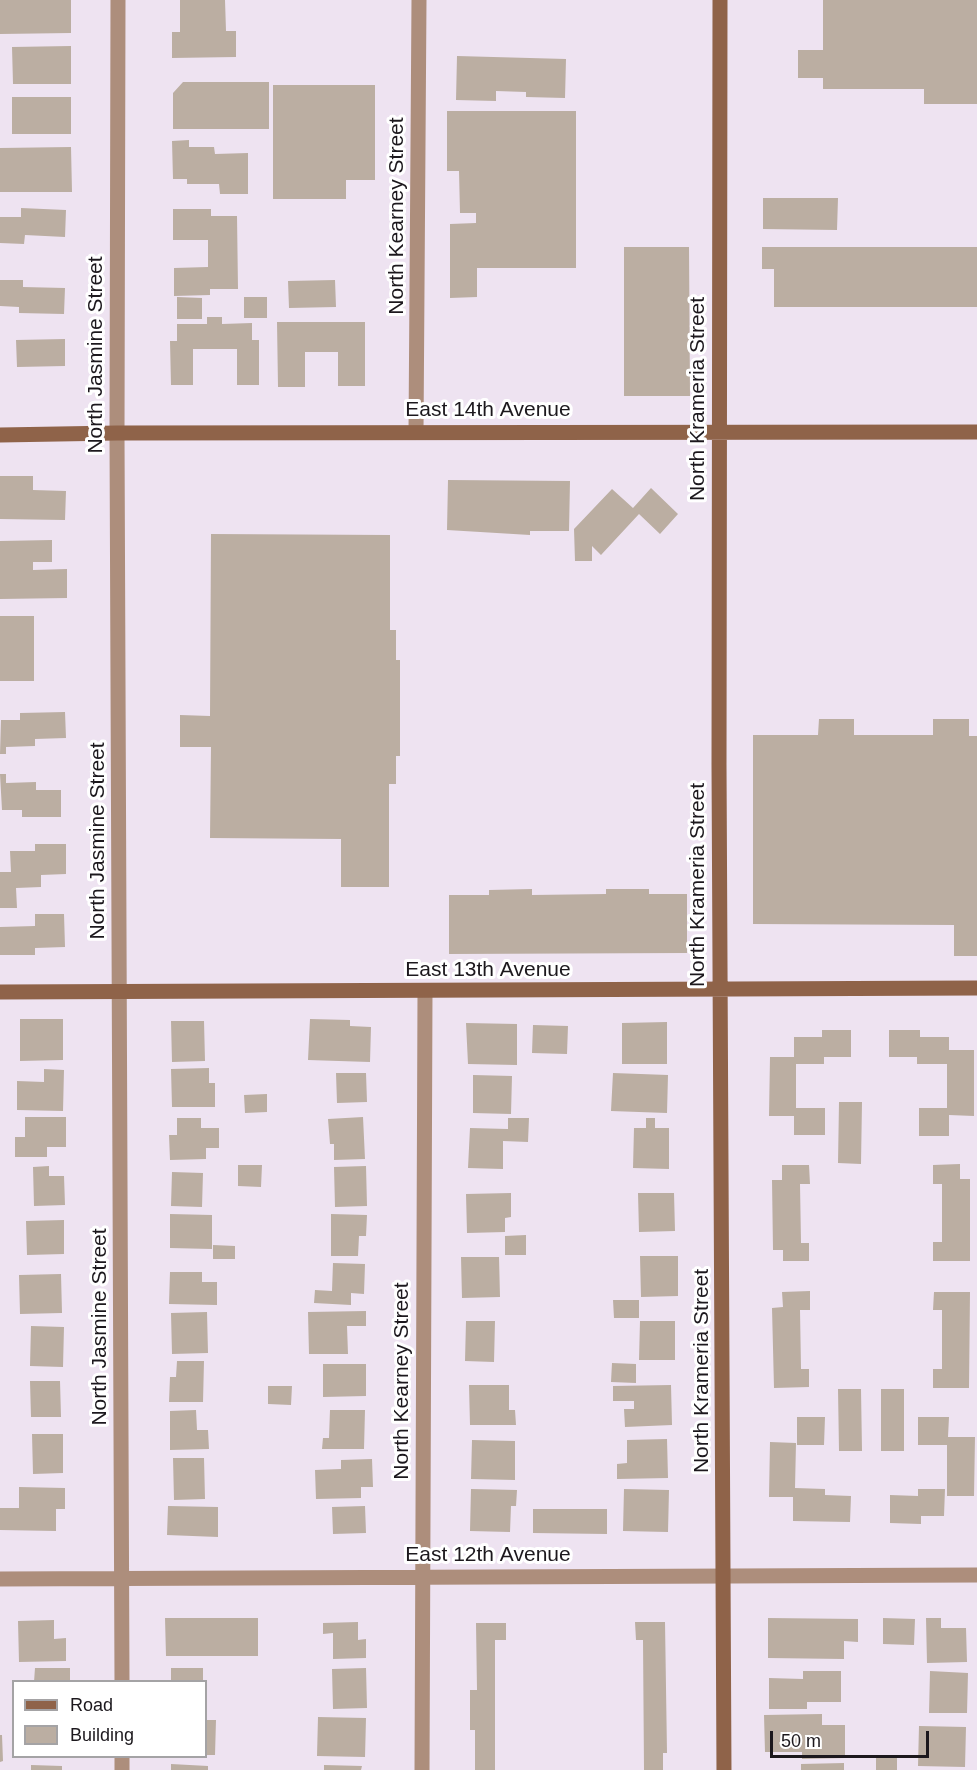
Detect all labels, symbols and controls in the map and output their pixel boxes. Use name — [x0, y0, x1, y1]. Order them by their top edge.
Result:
street label: North Kearney Street — [384, 117, 410, 315]
street label: North Jasmine Street — [83, 256, 109, 454]
street label: North Krameria Street — [685, 297, 711, 501]
street label: East 14th Avenue — [405, 397, 571, 423]
street label: North Jasmine Street — [85, 742, 111, 940]
street label: North Krameria Street — [685, 783, 711, 987]
street label: East 13th Avenue — [405, 957, 571, 983]
street label: North Jasmine Street — [87, 1228, 113, 1426]
street label: North Krameria Street — [689, 1269, 715, 1473]
street label: North Kearney Street — [389, 1282, 415, 1480]
street label: East 12th Avenue — [405, 1542, 571, 1568]
legend — [12, 1680, 207, 1758]
text: Road — [70, 1695, 113, 1715]
scale bar — [773, 1719, 932, 1757]
text: Building — [70, 1725, 134, 1745]
text: 50 m — [781, 1731, 821, 1751]

